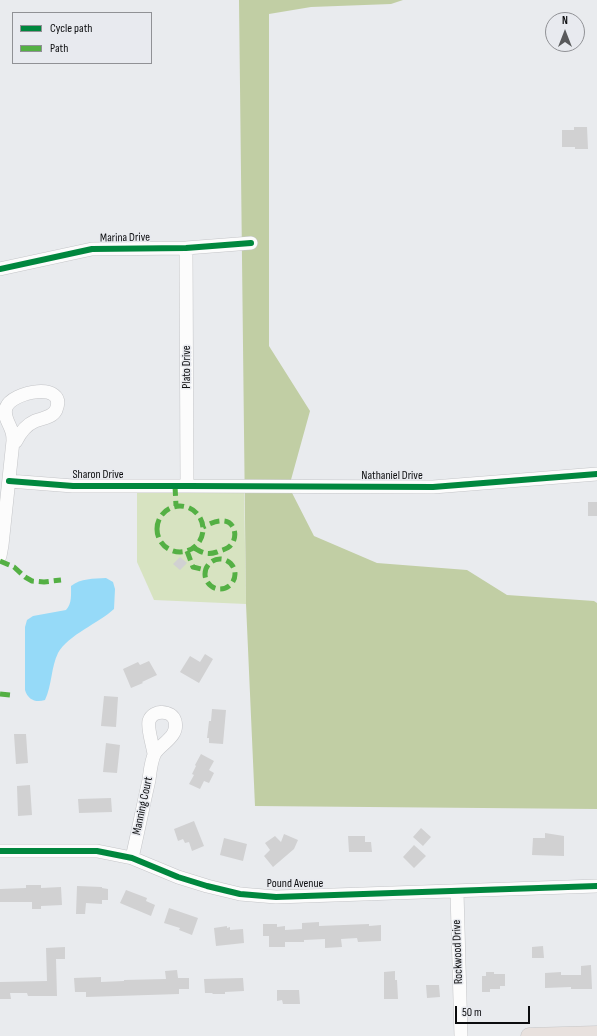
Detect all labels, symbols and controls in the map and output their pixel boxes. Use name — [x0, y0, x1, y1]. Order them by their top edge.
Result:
legend — [12, 12, 152, 64]
north arrow — [545, 12, 585, 52]
text: N — [562, 14, 568, 27]
text: Cycle path — [50, 21, 92, 36]
text: Path — [50, 41, 68, 56]
street label: Marina Drive — [100, 230, 150, 246]
street label: Plato Drive — [180, 345, 194, 389]
street label: Sharon Drive — [72, 468, 124, 482]
street label: Nathaniel Drive — [361, 469, 423, 483]
street label: Manning Court — [130, 776, 156, 836]
street label: Pound Avenue — [267, 877, 323, 891]
street label: Rockwood Drive — [450, 920, 466, 984]
scale bar — [457, 998, 532, 1024]
text: 50 m — [462, 1005, 482, 1020]

